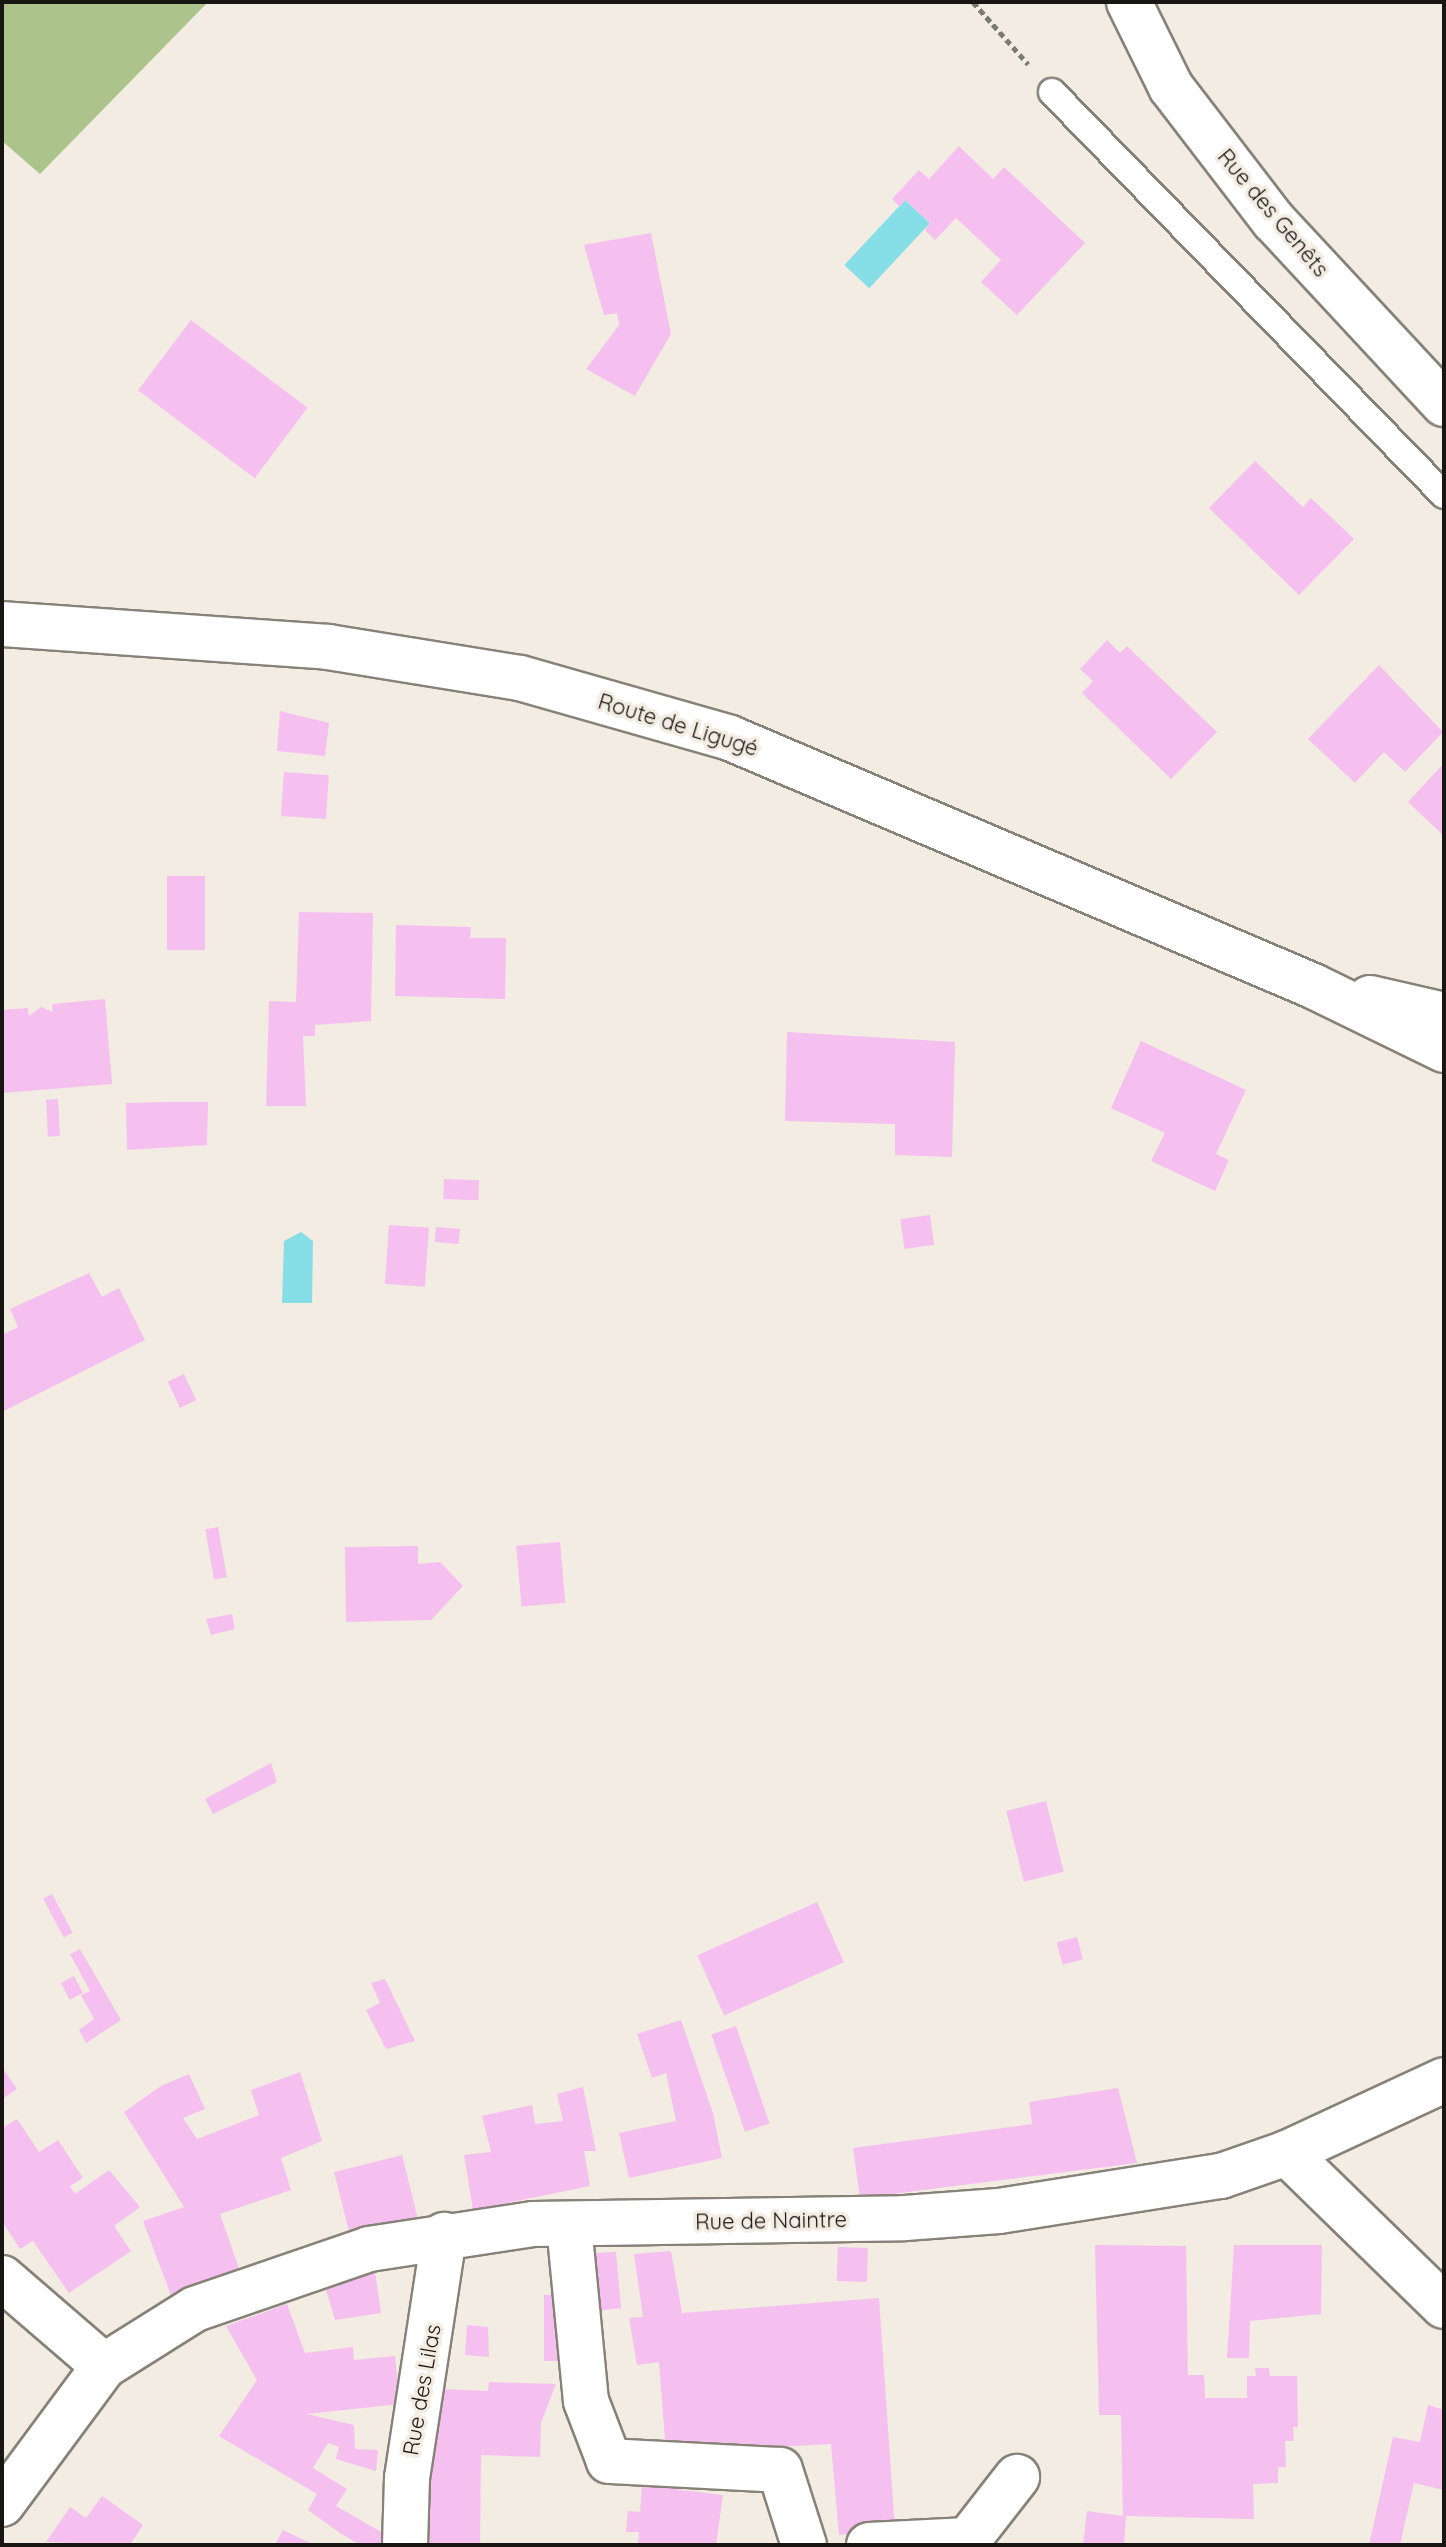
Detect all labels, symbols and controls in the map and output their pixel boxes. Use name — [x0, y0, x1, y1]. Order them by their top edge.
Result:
street label: Rue des Genêts — [1212, 144, 1334, 282]
street label: Route de Ligugé — [595, 688, 761, 762]
street label: Rue de Naintre — [695, 2206, 847, 2236]
street label: Rue des Lilas — [397, 2322, 447, 2458]

